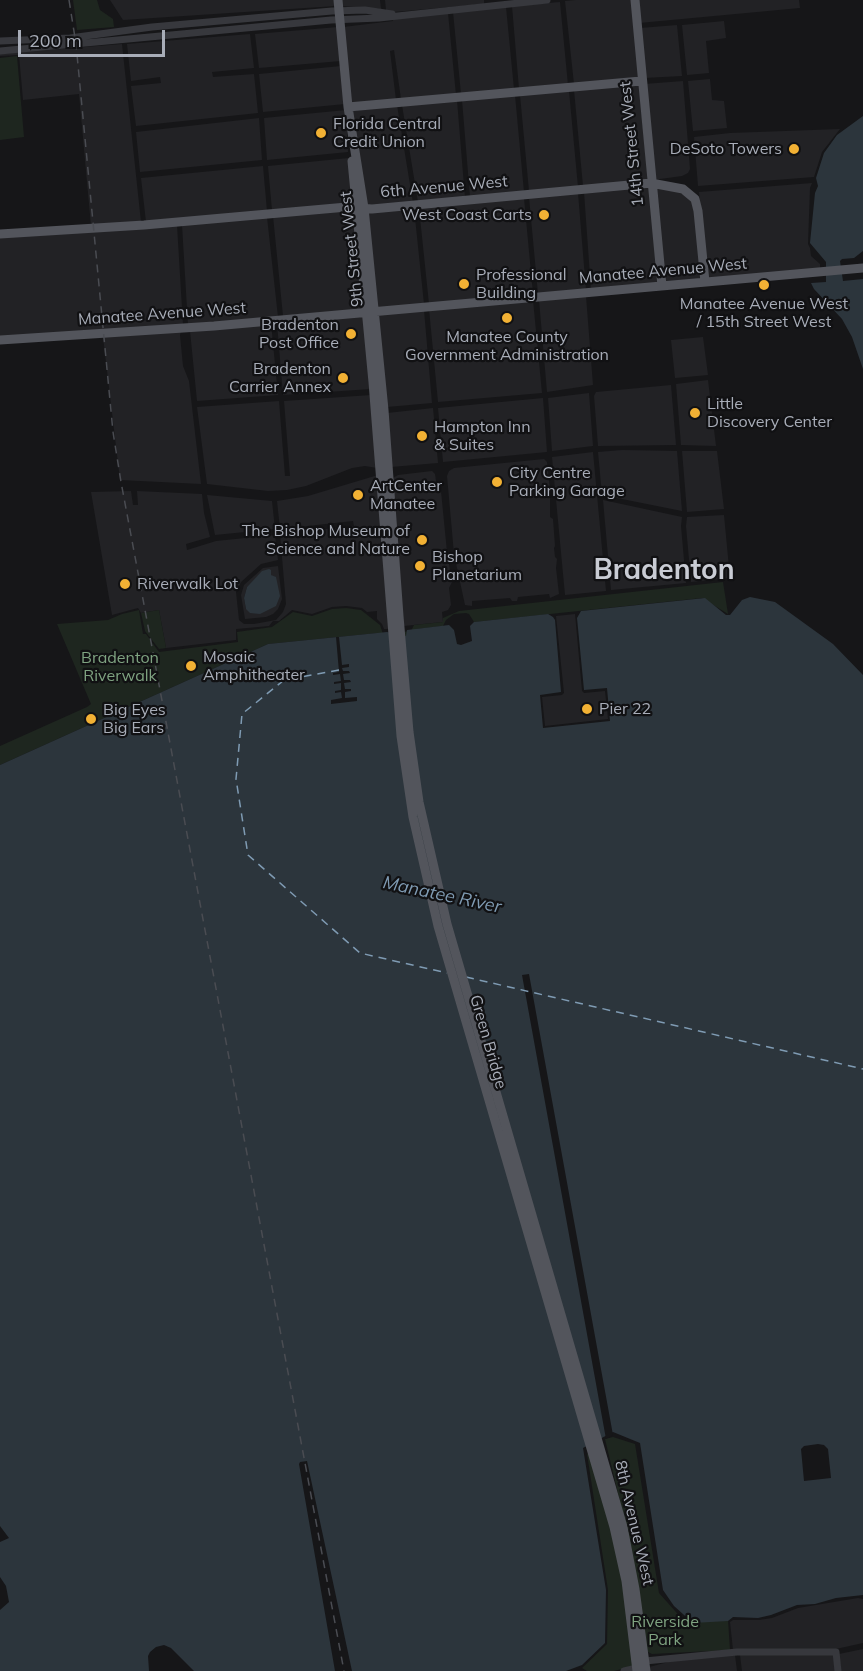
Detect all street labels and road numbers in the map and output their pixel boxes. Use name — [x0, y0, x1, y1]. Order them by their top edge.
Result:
street label: 14th Street West — [616, 80, 648, 208]
street label: 6th Avenue West — [380, 172, 508, 202]
street label: 9th Street West — [336, 190, 368, 308]
street label: Manatee Avenue West — [578, 254, 748, 288]
street label: Manatee Avenue West — [77, 299, 247, 329]
street label: Green Bridge — [465, 993, 511, 1091]
street label: 8th Avenue West — [610, 1459, 658, 1587]

